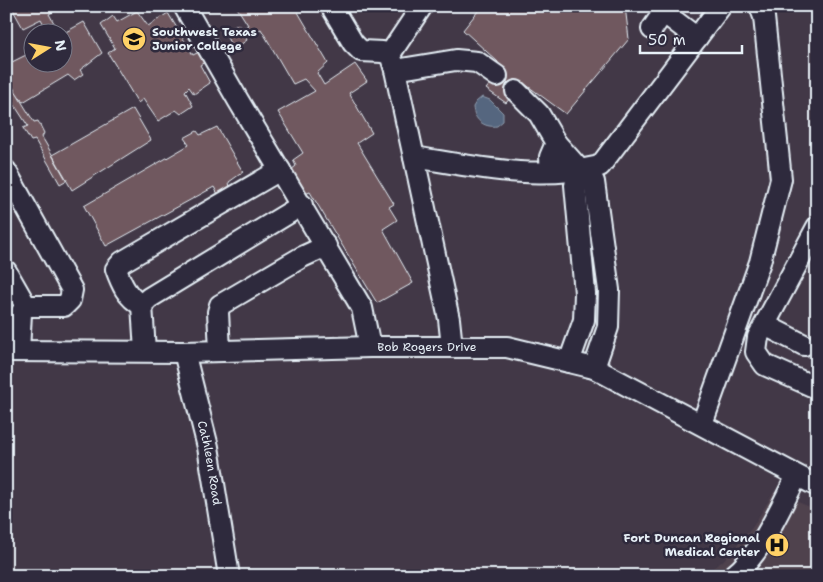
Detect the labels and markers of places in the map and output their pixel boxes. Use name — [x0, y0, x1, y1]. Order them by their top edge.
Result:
place label: Southwest Texas Junior College — [152, 24, 257, 54]
school or university icon: Southwest Texas Junior College — [121, 26, 147, 52]
place label: Fort Duncan Regional Medical Center — [623, 530, 761, 560]
hospital icon: Fort Duncan Regional Medical Center — [764, 532, 790, 558]

